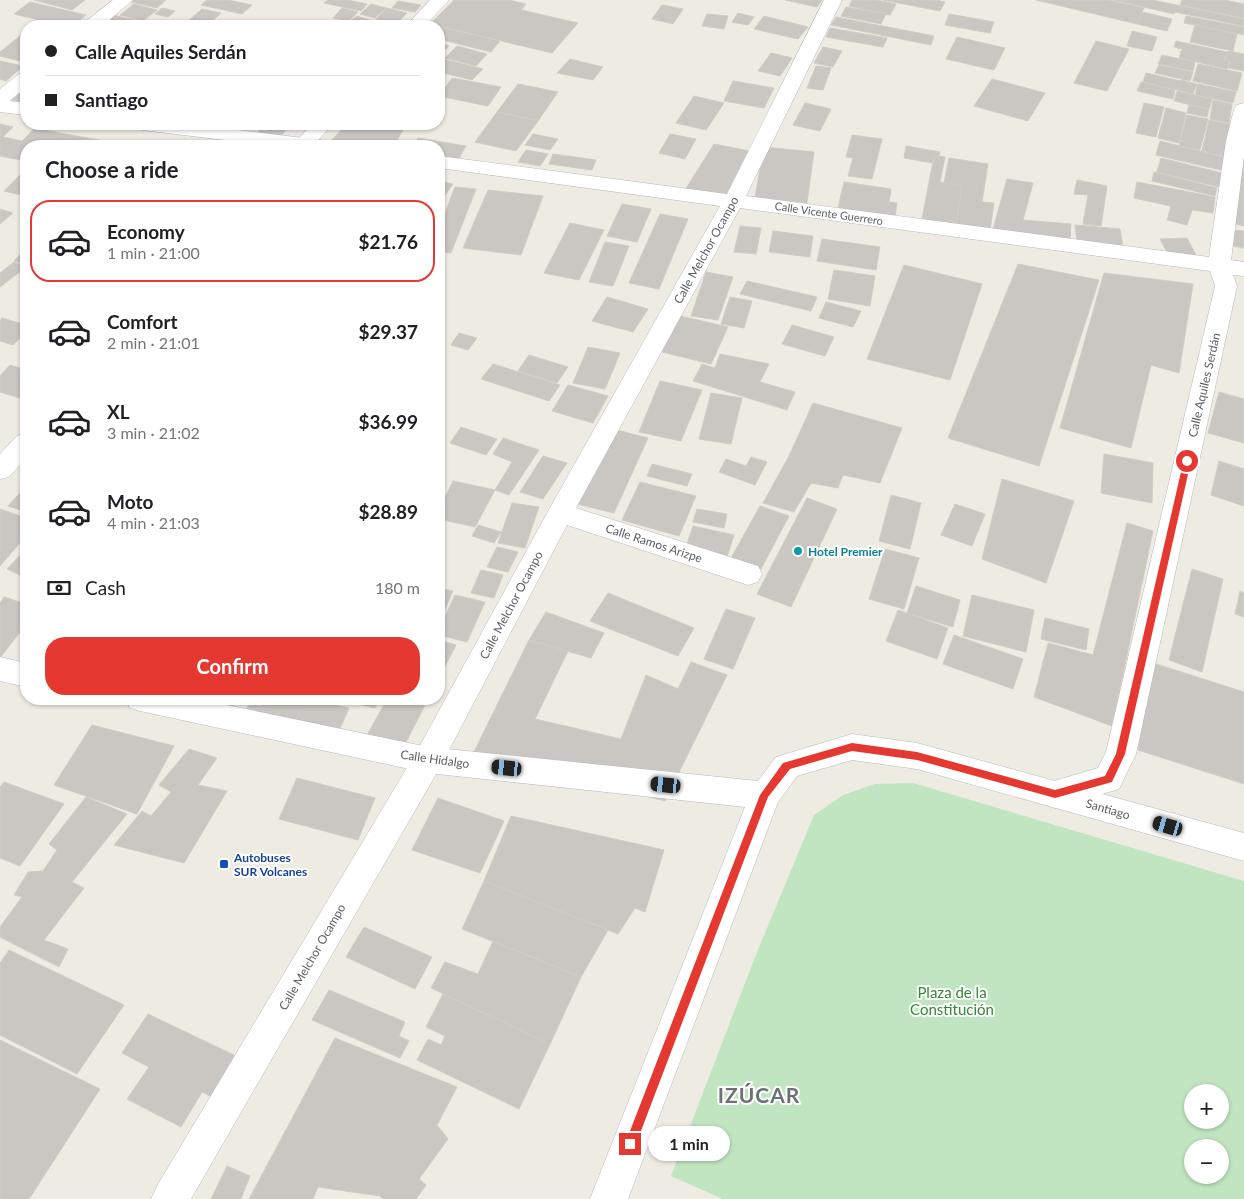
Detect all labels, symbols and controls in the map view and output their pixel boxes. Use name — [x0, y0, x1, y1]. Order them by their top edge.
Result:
text: Calle Aquiles Serdán — [75, 40, 246, 63]
text: Santiago — [75, 88, 148, 111]
text: Choose a ride — [45, 156, 179, 183]
street label: Calle Melchor Ocampo — [670, 194, 742, 306]
street label: Calle Vicente Guerrero — [774, 199, 884, 227]
icon: car — [47, 219, 92, 264]
text: Economy — [107, 220, 185, 243]
text: $21.76 — [358, 230, 418, 253]
text: 1 min · 21:00 — [107, 243, 200, 262]
icon: car — [47, 309, 92, 354]
text: Comfort — [107, 310, 178, 333]
text: $29.37 — [358, 320, 418, 343]
street label: Calle Aquiles Serdán — [1185, 331, 1223, 439]
text: 2 min · 21:01 — [107, 333, 200, 352]
icon: car — [47, 399, 92, 444]
text: XL — [107, 400, 130, 423]
text: $36.99 — [358, 410, 418, 433]
text: 3 min · 21:02 — [107, 423, 200, 442]
route start — [1176, 450, 1198, 472]
icon: car — [47, 489, 92, 534]
text: Moto — [107, 490, 153, 513]
text: $28.89 — [358, 500, 418, 523]
text: 4 min · 21:03 — [107, 513, 200, 532]
street label: Calle Ramos Arizpe — [604, 520, 704, 566]
place label: Hotel Premier — [808, 544, 883, 559]
marker: Hotel Premier — [792, 545, 804, 557]
street label: Calle Melchor Ocampo — [476, 548, 546, 662]
icon: cash — [45, 574, 73, 602]
text: Cash — [85, 576, 126, 599]
text: 180 m — [375, 578, 420, 597]
button: Confirm — [45, 637, 420, 695]
street label: Calle Hidalgo — [400, 747, 471, 771]
car — [491, 759, 522, 777]
car — [650, 776, 681, 794]
street label: Santiago — [1084, 796, 1132, 823]
car — [1151, 815, 1184, 837]
place label: Autobuses SUR Volcanes — [233, 850, 307, 879]
marker: Autobuses SUR Volcanes — [218, 858, 230, 870]
street label: Calle Melchor Ocampo — [275, 901, 349, 1013]
park label: Plaza de la Constitución — [910, 983, 994, 1018]
district label: IZÚCAR — [718, 1082, 800, 1107]
map controls — [1184, 1084, 1229, 1184]
button: + — [1184, 1084, 1229, 1129]
callout: 1 min — [648, 1126, 730, 1162]
route end — [619, 1133, 641, 1155]
text: 1 min — [669, 1134, 709, 1153]
button: − — [1184, 1139, 1229, 1184]

